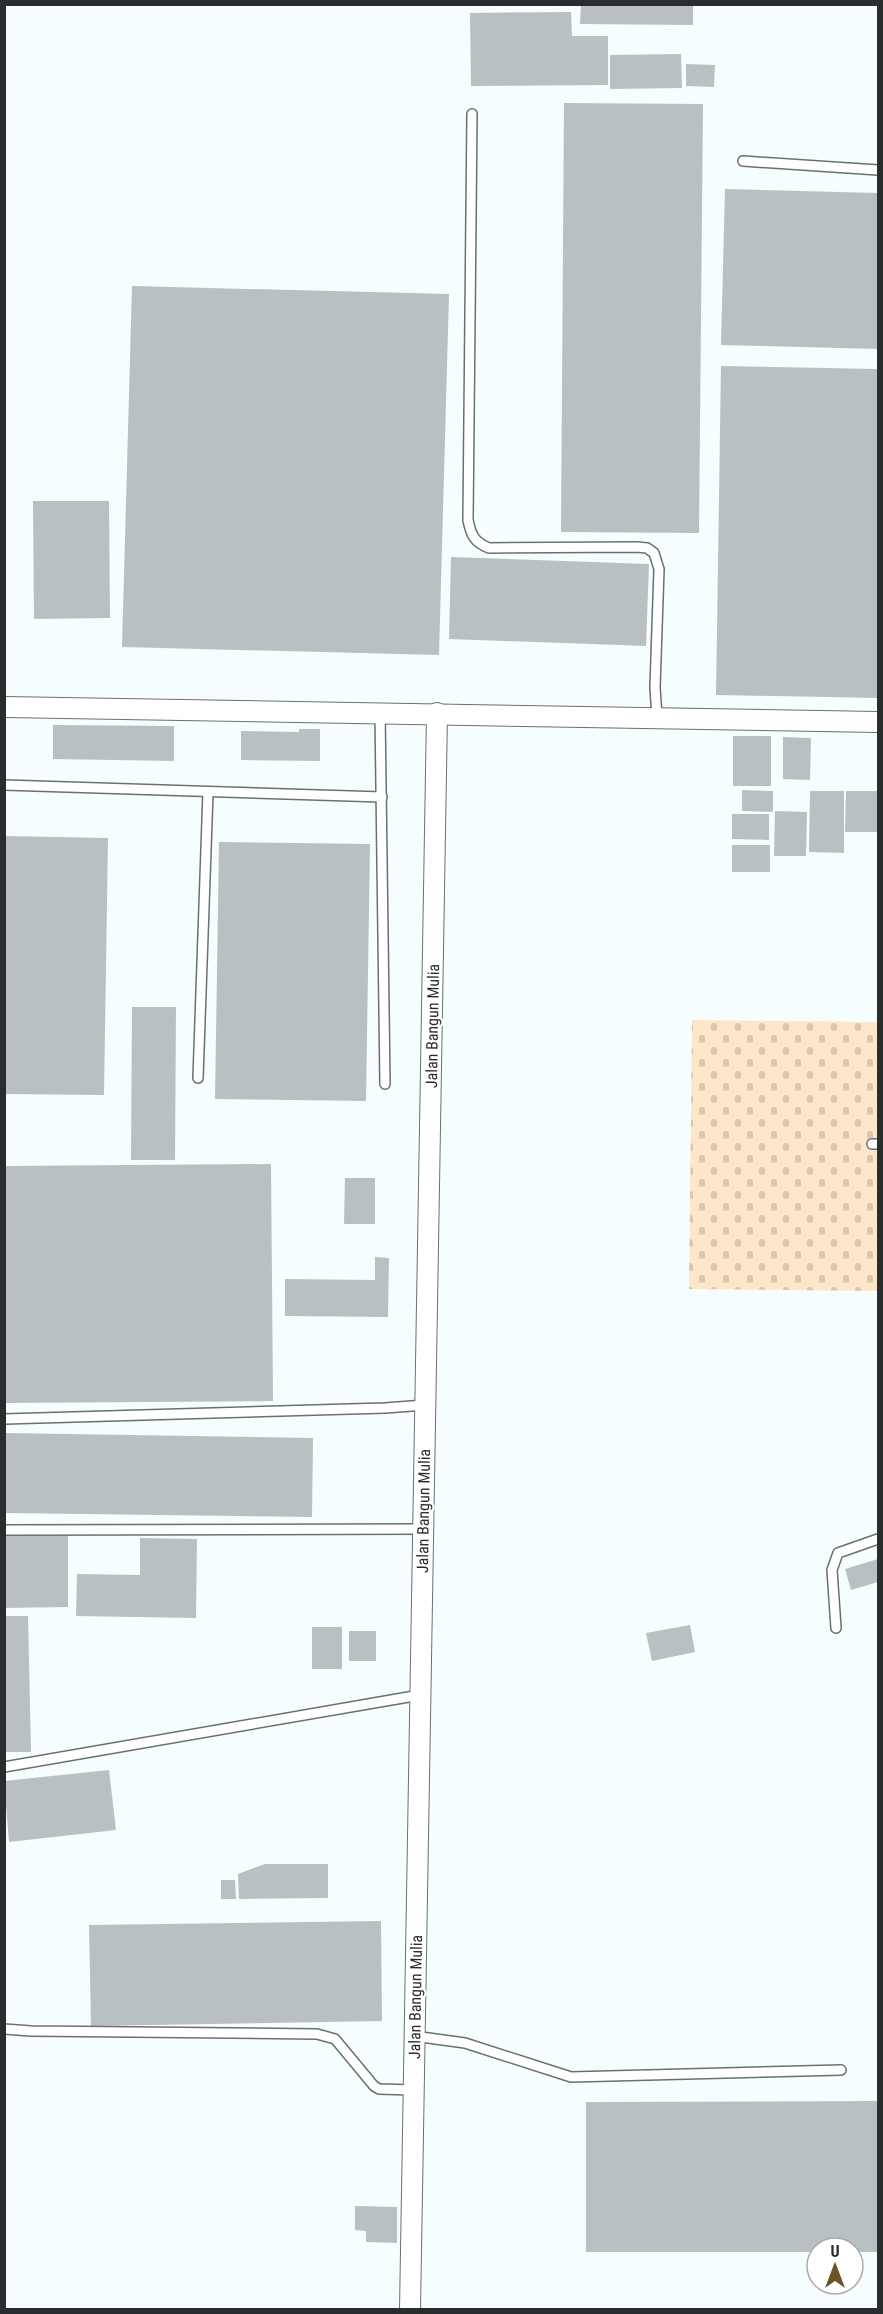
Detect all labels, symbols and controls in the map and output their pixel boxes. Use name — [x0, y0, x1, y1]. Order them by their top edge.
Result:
street label: Jalan Bangun Mulia — [422, 964, 443, 1088]
street label: Jalan Bangun Mulia — [413, 1449, 434, 1573]
street label: Jalan Bangun Mulia — [405, 1935, 426, 2059]
north arrow — [805, 2236, 865, 2296]
text: U — [830, 2242, 840, 2261]

